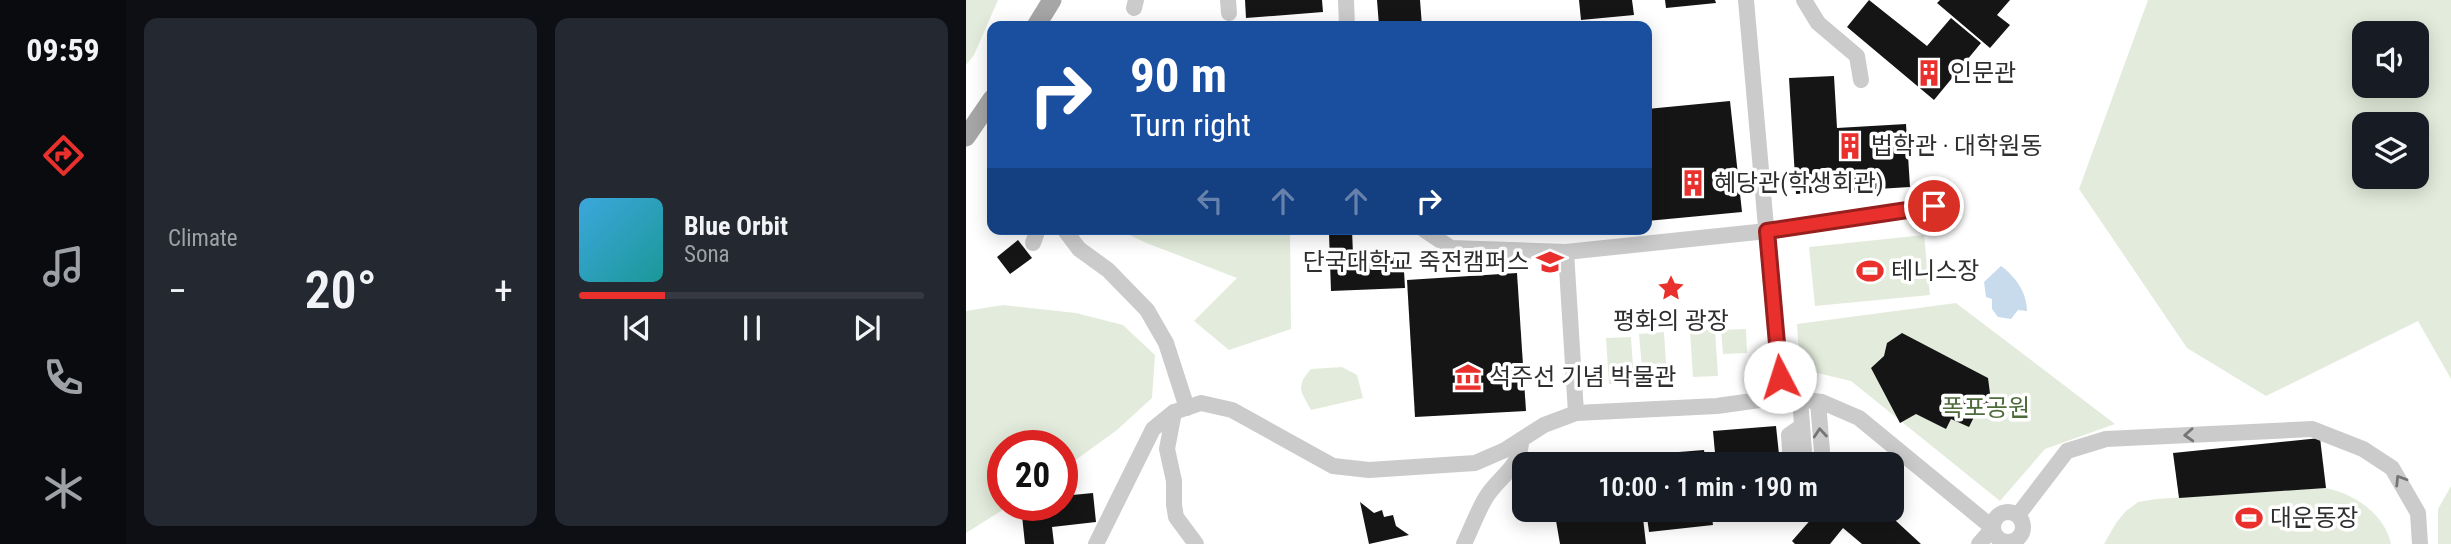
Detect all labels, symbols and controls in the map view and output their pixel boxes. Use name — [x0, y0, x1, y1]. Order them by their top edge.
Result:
map controls — [2352, 21, 2429, 189]
button: sound — [2352, 21, 2429, 98]
text: 09:59 — [26, 31, 100, 69]
text: 90 m — [1130, 47, 1227, 104]
icon: right — [1015, 49, 1106, 140]
building icon: 인문관 — [1914, 58, 1944, 88]
place label: 인문관 — [1950, 59, 2016, 87]
text: Turn right — [1130, 106, 1251, 144]
button: layers — [2352, 112, 2429, 189]
icon: directions — [39, 131, 88, 180]
building icon: 법학관 · 대학원동 — [1835, 131, 1865, 161]
place label: 법학관 · 대학원동 — [1871, 132, 2042, 160]
building icon: 혜당관(학생회관) — [1678, 168, 1708, 198]
place label: 혜당관(학생회관) — [1714, 169, 1884, 197]
pin — [1904, 176, 1964, 236]
icon: left — [1191, 182, 1229, 220]
icon: ahead — [1264, 182, 1302, 220]
icon: ahead — [1337, 182, 1375, 220]
icon: right — [1410, 182, 1448, 220]
icon: arrive — [1915, 187, 1953, 225]
text: Blue Orbit — [684, 211, 788, 241]
text: Climate — [168, 225, 238, 252]
text: Sona — [684, 241, 730, 268]
icon: music — [39, 242, 88, 291]
school or university icon: 단국대학교 죽전캠퍼스 — [1535, 247, 1565, 277]
place label: 단국대학교 죽전캠퍼스 — [1303, 248, 1529, 276]
sports icon: 테니스장 — [1855, 256, 1885, 286]
place label: 테니스장 — [1891, 257, 1979, 285]
text: 20° — [304, 260, 377, 321]
text: − — [168, 269, 187, 313]
text: + — [494, 269, 513, 313]
place icon: 평화의 광장 — [1656, 273, 1686, 303]
place label: 평화의 광장 — [1613, 307, 1729, 335]
icon: previous — [618, 309, 656, 347]
icon: pause — [733, 309, 771, 347]
icon: next — [848, 309, 886, 347]
position arrow — [1743, 340, 1817, 414]
icon: phone — [39, 353, 88, 402]
museum icon: 석주선 기념 박물관 — [1453, 362, 1483, 392]
place label: 석주선 기념 박물관 — [1489, 363, 1677, 391]
park label: 폭포공원 — [1942, 394, 2030, 422]
one-way arrow — [1813, 427, 1828, 438]
one-way arrow — [2183, 427, 2194, 442]
speed limit sign: 20 — [987, 430, 1078, 521]
icon: climate — [39, 464, 88, 513]
text: 10:00 · 1 min · 190 m — [1598, 472, 1818, 502]
one-way arrow — [2395, 475, 2408, 488]
sports icon: 대운동장 — [2234, 503, 2264, 533]
place label: 대운동장 — [2270, 504, 2358, 532]

